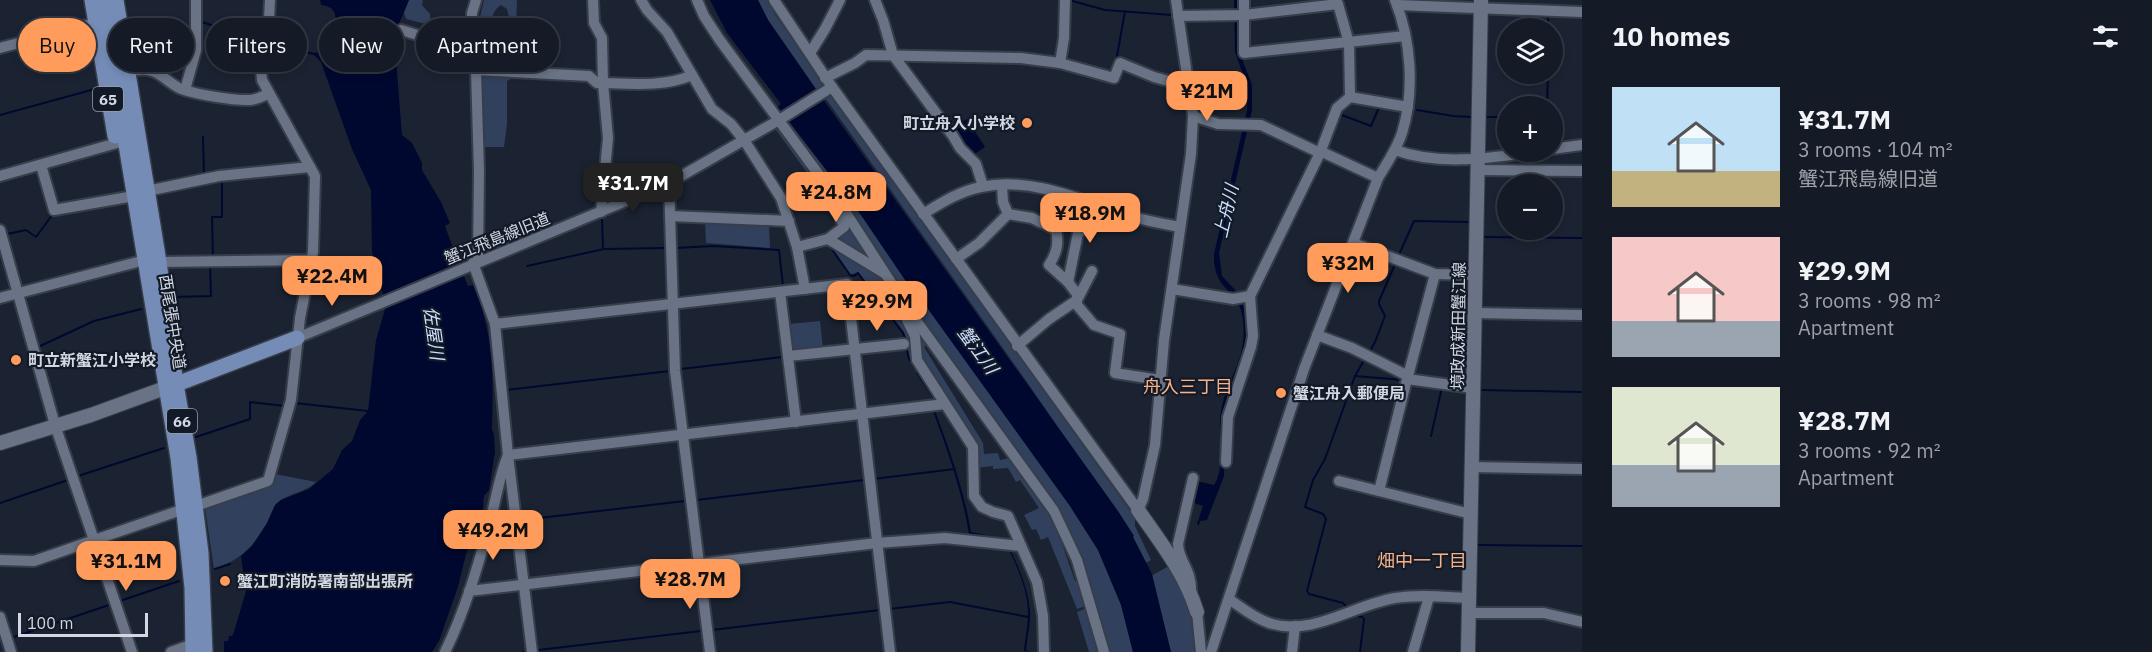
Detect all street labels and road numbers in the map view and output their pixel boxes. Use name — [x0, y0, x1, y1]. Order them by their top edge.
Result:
road number: 65 — [93, 87, 123, 111]
street label: 蟹江飛島線旧道 — [441, 208, 553, 268]
street label: 境政成新田蟹江線 — [1447, 262, 1469, 390]
street label: 西尾張中央道 — [156, 273, 190, 371]
road number: 66 — [167, 409, 197, 433]

